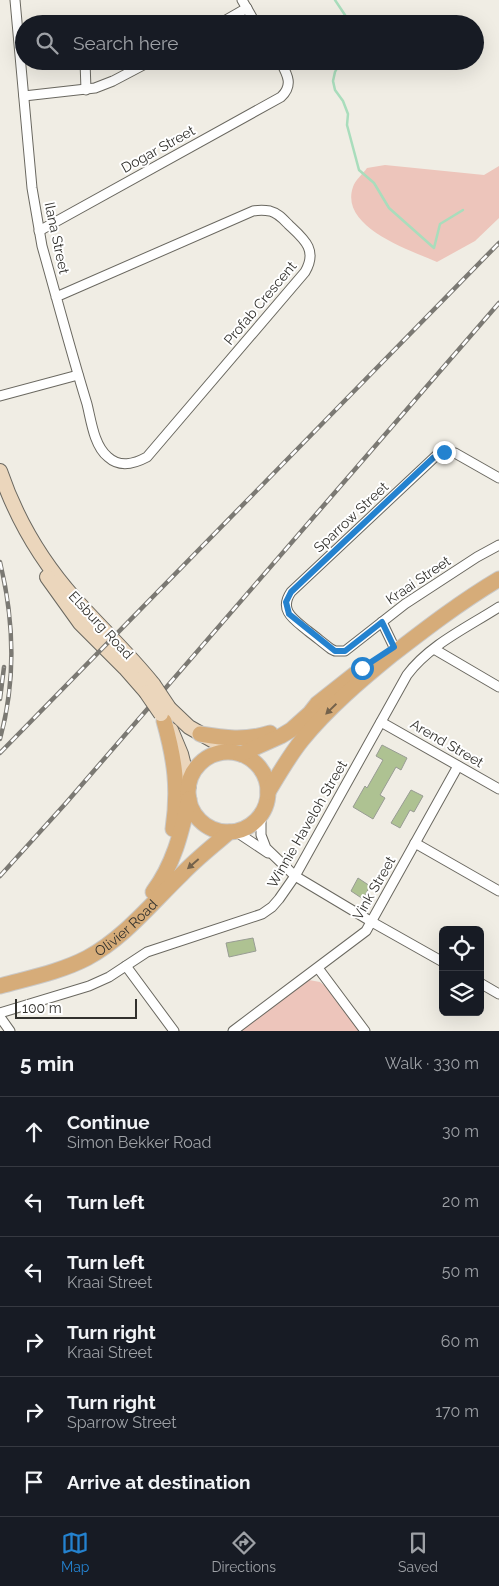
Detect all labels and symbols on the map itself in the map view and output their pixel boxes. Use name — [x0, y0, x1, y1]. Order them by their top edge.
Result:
street label: Dogar Street — [118, 122, 198, 176]
street label: Ilana Street — [42, 201, 72, 276]
street label: Profab Crescent — [220, 258, 300, 348]
route end — [433, 441, 456, 464]
street label: Sparrow Street — [311, 478, 392, 556]
street label: Kraai Street — [383, 552, 454, 607]
street label: Elsburg Road — [66, 588, 136, 662]
route start — [351, 657, 374, 680]
one-way arrow — [325, 703, 337, 715]
street label: Arend Street — [408, 716, 487, 770]
street label: Winnie Haveloh Street — [264, 757, 350, 891]
street label: Vink Street — [349, 853, 399, 923]
one-way arrow — [186, 858, 199, 869]
street label: Olivier Road — [92, 896, 160, 959]
scale bar — [15, 996, 138, 1019]

